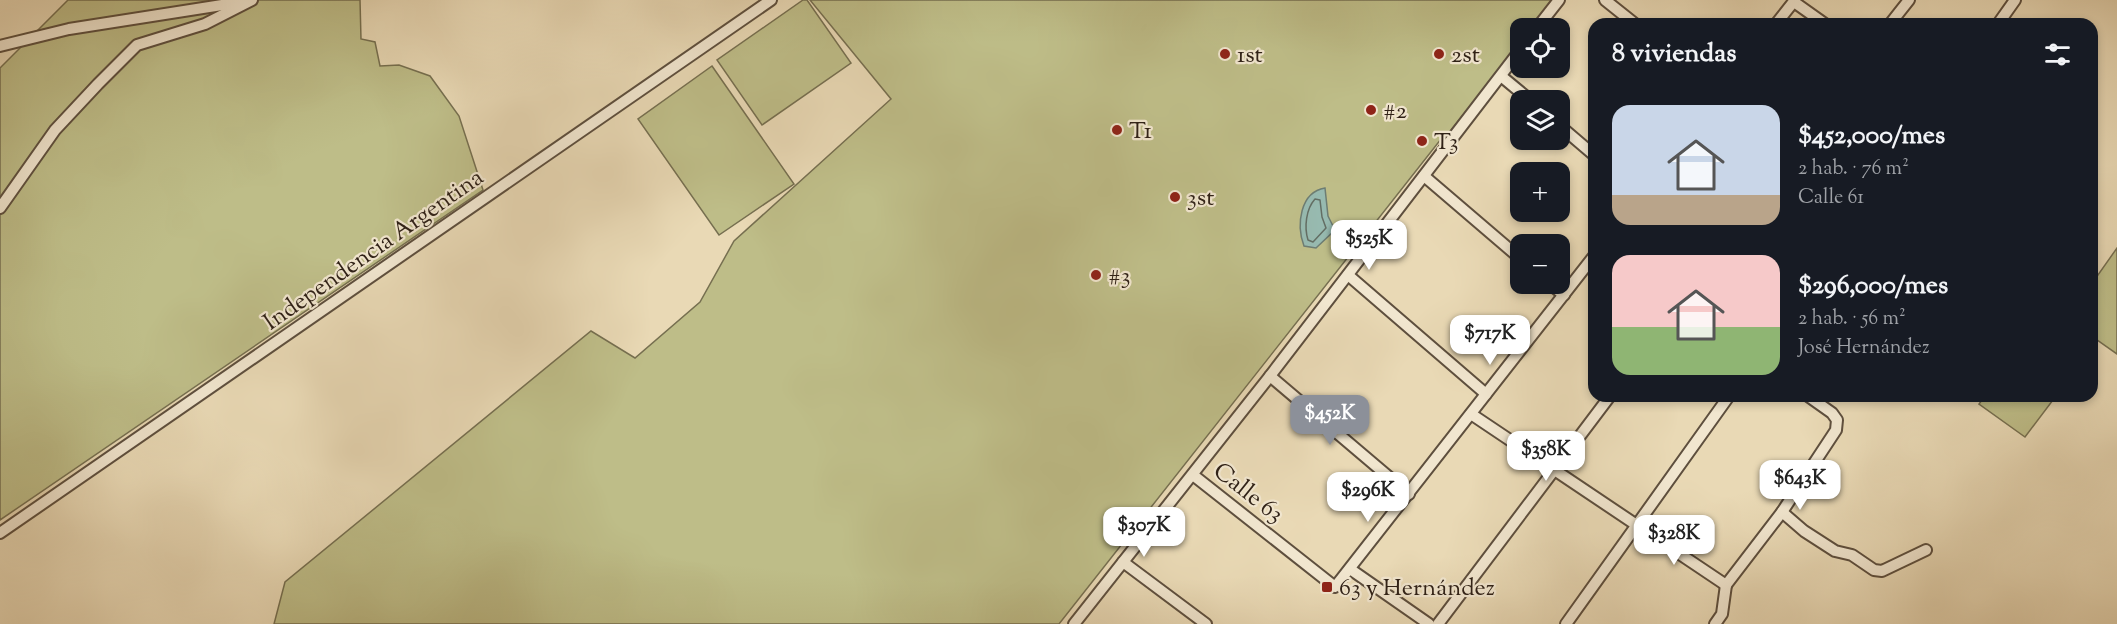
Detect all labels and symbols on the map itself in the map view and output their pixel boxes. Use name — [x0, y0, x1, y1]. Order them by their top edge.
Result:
place label: 1st — [1237, 39, 1263, 73]
place label: 2st — [1451, 39, 1480, 73]
marker: 1st — [1218, 47, 1232, 61]
marker: 2st — [1432, 47, 1446, 61]
place label: #2 — [1383, 95, 1407, 129]
marker: #2 — [1364, 103, 1378, 117]
place label: T1 — [1129, 115, 1152, 149]
marker: T1 — [1110, 123, 1124, 137]
place label: T3 — [1434, 126, 1458, 160]
marker: T3 — [1415, 134, 1429, 148]
street label: Independencia Argentina — [257, 162, 491, 340]
place label: 3st — [1187, 182, 1214, 216]
marker: 3st — [1168, 190, 1182, 204]
pin: $525K — [1327, 220, 1411, 271]
place label: #3 — [1108, 260, 1131, 294]
marker: #3 — [1089, 268, 1103, 282]
pin: $717K — [1448, 315, 1532, 366]
pin: $452K — [1288, 395, 1372, 446]
pin: $358K — [1504, 431, 1588, 482]
street label: Calle 63 — [1205, 455, 1290, 532]
pin: $643K — [1758, 460, 1842, 511]
pin: $296K — [1326, 472, 1410, 523]
pin: $307K — [1102, 507, 1186, 558]
pin: $328K — [1632, 515, 1716, 566]
place label: 63 y Hernández — [1339, 572, 1495, 606]
marker: 63 y Hernández — [1320, 580, 1334, 594]

